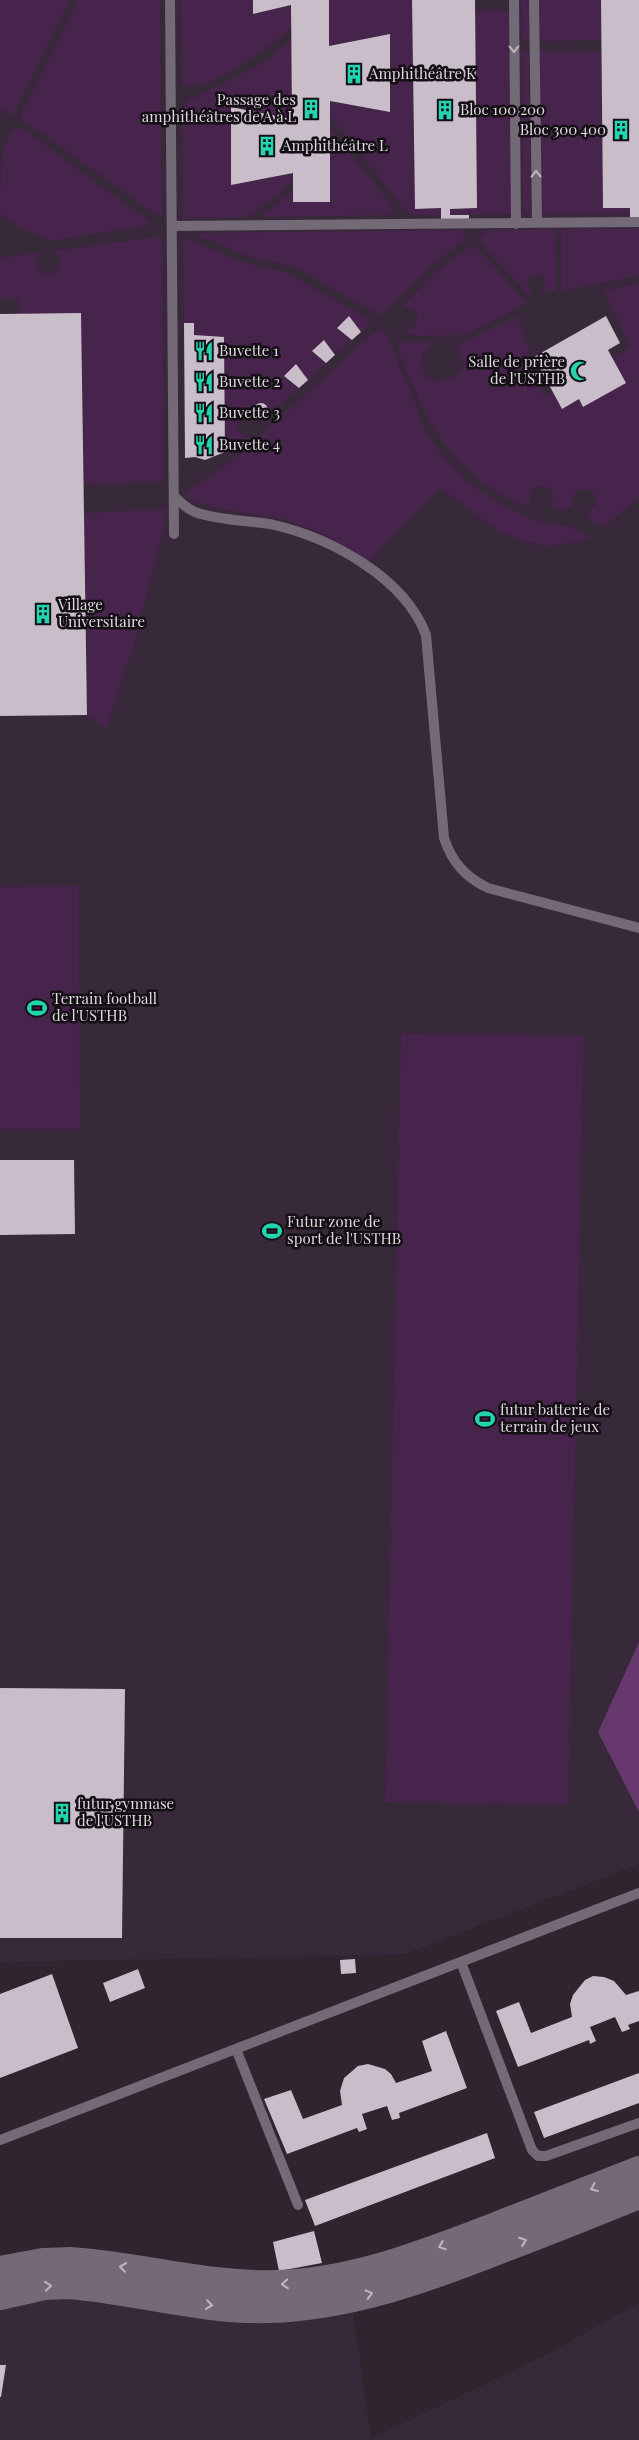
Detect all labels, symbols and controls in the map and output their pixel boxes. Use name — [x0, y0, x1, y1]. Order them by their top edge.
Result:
one-way arrow — [509, 45, 519, 53]
building icon: Amphithéâtre K — [343, 63, 365, 85]
place label: Amphithéâtre K — [368, 63, 476, 83]
place label: Passage des amphithéâtres de A à L — [142, 89, 296, 126]
building icon: Passage des amphithéâtres de A à L — [300, 98, 322, 120]
building icon: Bloc 100 200 — [434, 99, 456, 121]
place label: Bloc 100 200 — [460, 99, 545, 119]
place label: Bloc 300 400 — [520, 119, 606, 139]
building icon: Bloc 300 400 — [610, 119, 632, 141]
building icon: Amphithéâtre L — [256, 135, 278, 157]
place label: Amphithéâtre L — [281, 135, 388, 155]
one-way arrow — [531, 170, 541, 178]
restaurant icon: Buvette 1 — [193, 340, 215, 362]
place label: Buvette 1 — [219, 340, 279, 360]
place label: Salle de prière de l'USTHB — [468, 351, 565, 388]
mosque icon: Salle de prière de l'USTHB — [569, 360, 591, 382]
restaurant icon: Buvette 2 — [193, 371, 215, 393]
place label: Buvette 2 — [219, 371, 280, 391]
restaurant icon: Buvette 3 — [193, 402, 215, 424]
place label: Buvette 3 — [219, 402, 280, 422]
restaurant icon: Buvette 4 — [193, 434, 215, 456]
place label: Buvette 4 — [219, 434, 280, 454]
place label: Village Universitaire — [57, 594, 145, 631]
building icon: Village Universitaire — [32, 603, 54, 625]
place label: Terrain football de l'USTHB — [52, 988, 157, 1025]
sports icon: Terrain football de l'USTHB — [26, 997, 48, 1019]
place label: Futur zone de sport de l'USTHB — [287, 1211, 401, 1248]
sports icon: Futur zone de sport de l'USTHB — [261, 1220, 283, 1242]
place label: futur batterie de terrain de jeux — [500, 1399, 610, 1436]
sports icon: futur batterie de terrain de jeux — [474, 1408, 496, 1430]
place label: futur gymnase de l'USTHB — [77, 1793, 174, 1830]
building icon: futur gymnase de l'USTHB — [51, 1802, 73, 1824]
one-way arrow — [590, 2182, 599, 2192]
one-way arrow — [518, 2237, 527, 2247]
one-way arrow — [438, 2240, 447, 2250]
one-way arrow — [119, 2262, 127, 2273]
one-way arrow — [280, 2278, 288, 2289]
one-way arrow — [44, 2281, 52, 2292]
one-way arrow — [365, 2289, 373, 2299]
one-way arrow — [204, 2299, 213, 2309]

